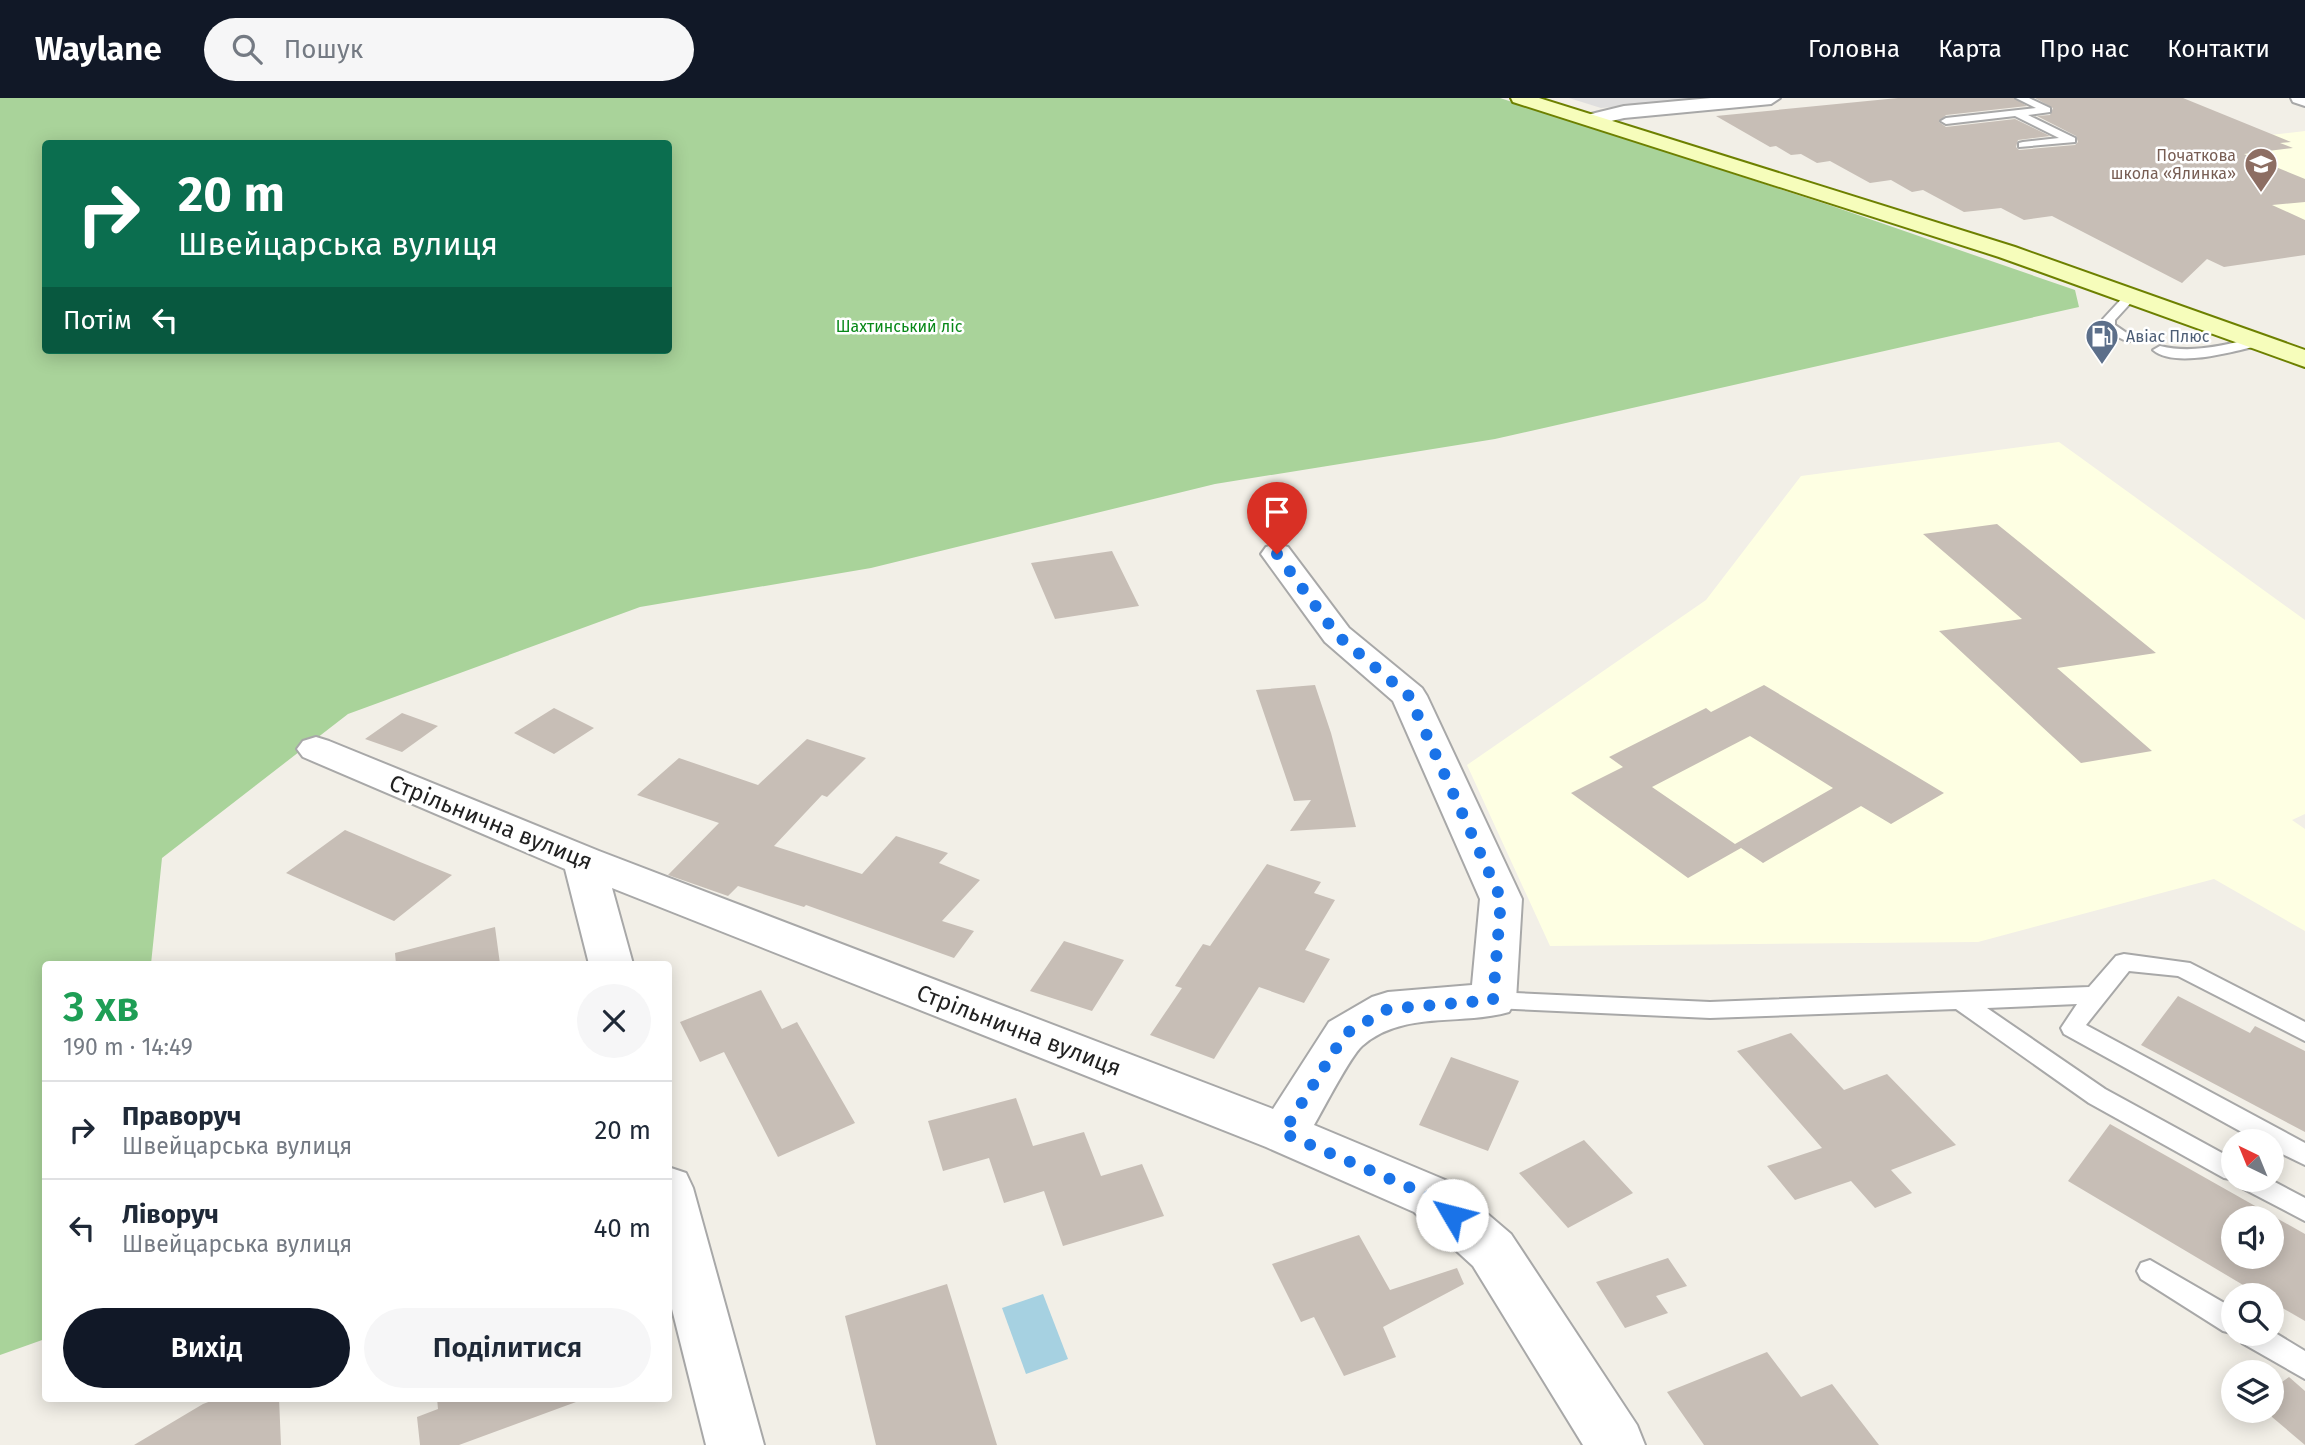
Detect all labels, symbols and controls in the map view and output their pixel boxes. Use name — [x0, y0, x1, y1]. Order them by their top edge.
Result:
search box — [204, 18, 694, 81]
text: Waylane — [35, 29, 162, 69]
icon: search — [228, 30, 266, 68]
text: Пошук — [284, 34, 363, 65]
text: Головна — [1808, 35, 1900, 63]
text: Карта — [1938, 35, 2002, 63]
text: Про нас — [2040, 35, 2129, 63]
text: Контакти — [2167, 35, 2270, 63]
school or university icon: Початкова школа «Ялинка» — [2242, 145, 2280, 194]
place label: Початкова школа «Ялинка» — [2111, 146, 2236, 183]
text: 20 m — [178, 165, 285, 224]
icon: right — [63, 168, 154, 259]
text: Швейцарська вулиця — [178, 225, 498, 263]
icon: left — [146, 301, 184, 339]
text: Потім — [63, 305, 132, 336]
park label: Шахтинський ліс — [836, 317, 963, 336]
fuel station icon: Авіас Плюс — [2083, 317, 2121, 366]
place label: Авіас Плюс — [2126, 327, 2210, 346]
pin — [1247, 482, 1307, 554]
icon: arrive — [1258, 493, 1296, 531]
street label: Стрільнична вулиця — [385, 768, 597, 876]
street label: Стрільнична вулиця — [913, 978, 1125, 1082]
text: 3 хв — [63, 982, 140, 1032]
button: close — [577, 984, 651, 1058]
text: 190 m · 14:49 — [63, 1033, 193, 1061]
text: Праворуч — [122, 1101, 241, 1132]
icon: right — [63, 1111, 101, 1149]
text: 20 m — [594, 1115, 651, 1146]
north arrow — [2221, 1129, 2284, 1192]
map controls — [2221, 1129, 2284, 1423]
text: Швейцарська вулиця — [122, 1132, 352, 1160]
position arrow — [1415, 1178, 1489, 1252]
text: Ліворуч — [122, 1199, 219, 1230]
button: sound — [2221, 1206, 2284, 1269]
icon: left — [63, 1209, 101, 1247]
text: 40 m — [593, 1213, 651, 1244]
text: Швейцарська вулиця — [122, 1230, 352, 1258]
button: search — [2221, 1283, 2284, 1346]
button: Вихід — [63, 1308, 350, 1388]
button: Поділитися — [364, 1308, 651, 1388]
button: layers — [2221, 1360, 2284, 1423]

